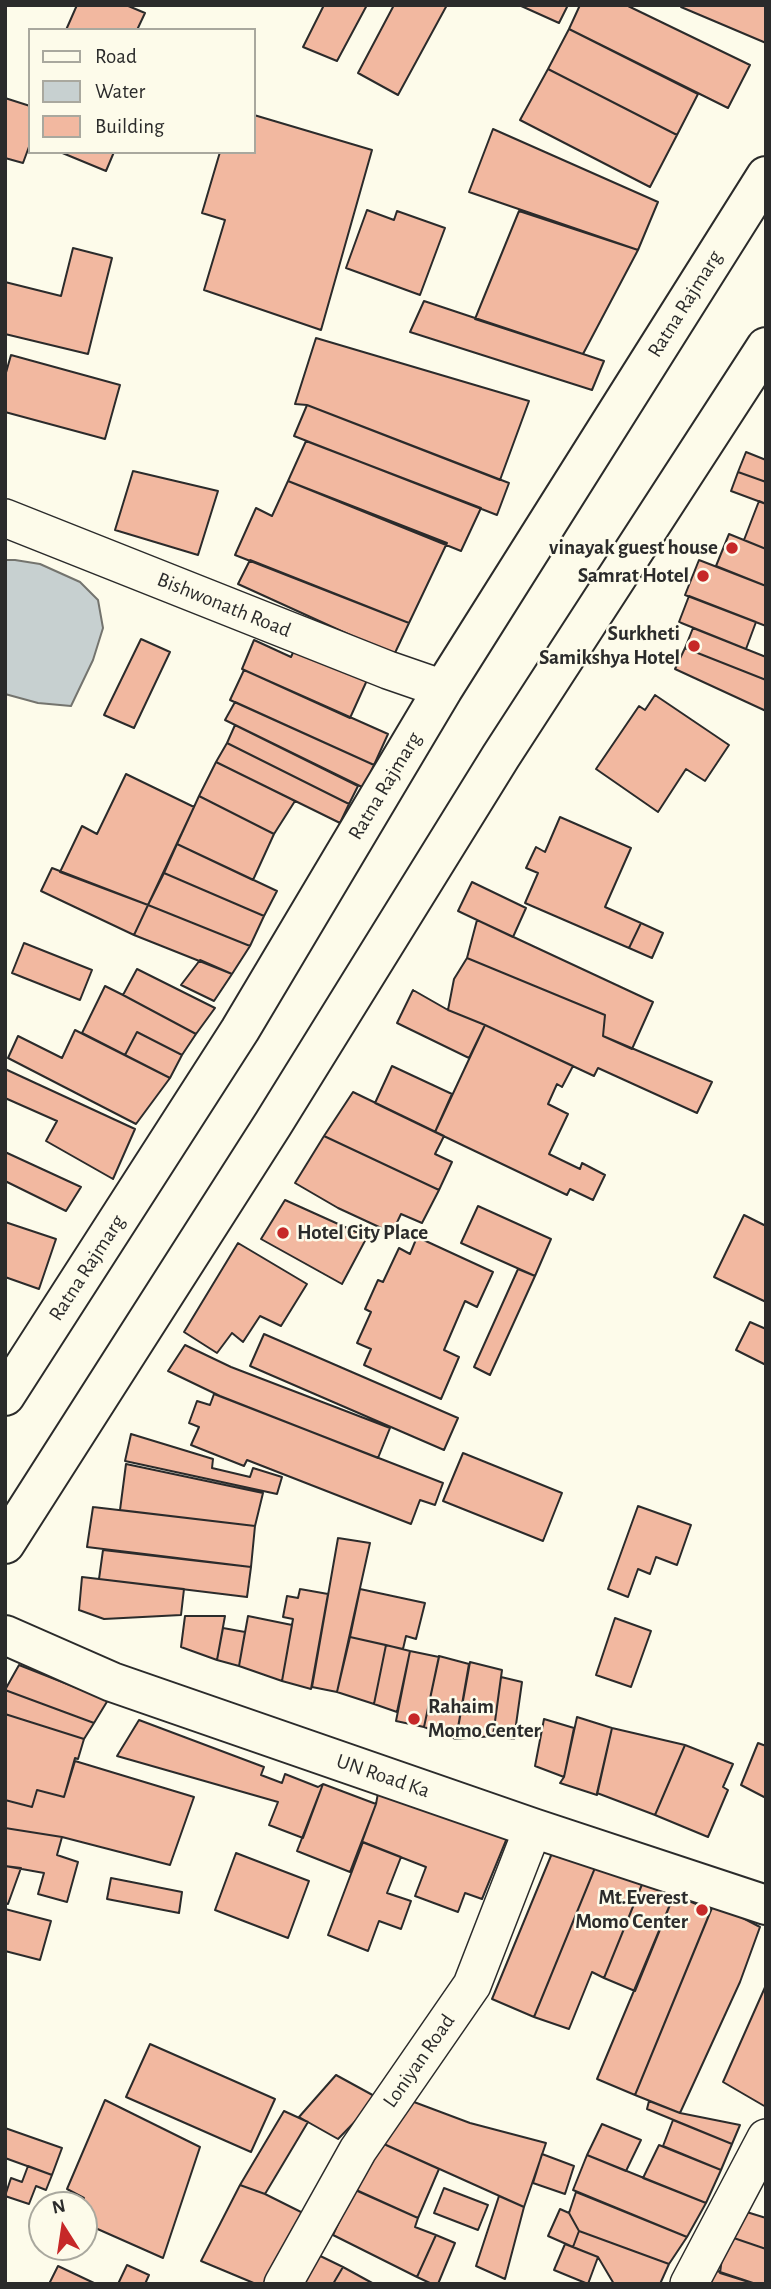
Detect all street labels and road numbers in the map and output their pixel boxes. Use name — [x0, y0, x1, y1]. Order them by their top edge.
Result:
street label: Ratna Rajmarg — [642, 246, 728, 362]
street label: Bishwonath Road — [153, 567, 295, 643]
street label: Ratna Rajmarg — [343, 727, 427, 845]
street label: Ratna Rajmarg — [43, 1210, 131, 1326]
street label: UN Road Ka — [333, 1748, 433, 1804]
street label: Loniyan Road — [378, 2009, 460, 2113]

